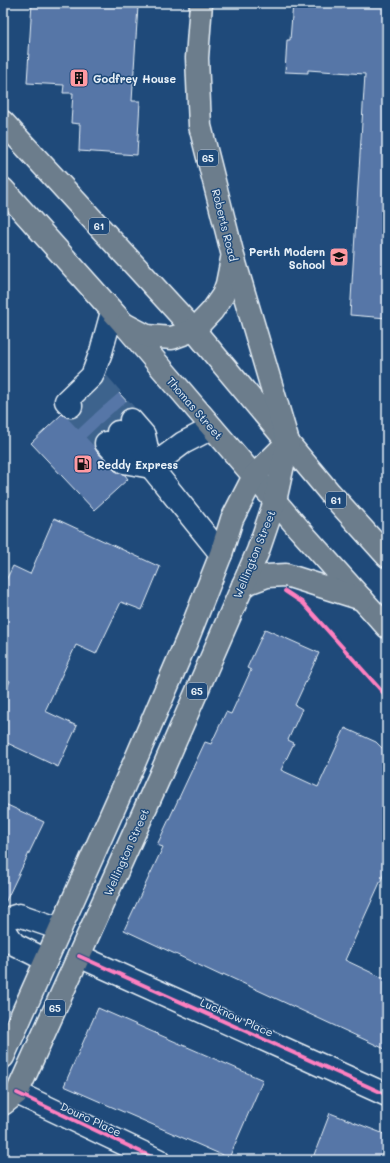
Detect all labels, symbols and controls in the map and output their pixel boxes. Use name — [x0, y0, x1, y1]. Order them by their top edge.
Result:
building icon: Godfrey House — [68, 67, 90, 89]
place label: Godfrey House — [93, 71, 176, 86]
road number: 65 — [198, 150, 218, 166]
street label: Roberts Road — [209, 187, 241, 263]
road number: 61 — [89, 218, 109, 234]
place label: Perth Modern School — [249, 244, 325, 272]
school or university icon: Perth Modern School — [328, 246, 350, 268]
street label: Thomas Street — [164, 374, 226, 443]
fuel station icon: Reddy Express — [72, 453, 94, 475]
place label: Reddy Express — [97, 457, 179, 472]
road number: 61 — [326, 492, 346, 508]
street label: Wellington Street — [229, 508, 279, 600]
road number: 65 — [187, 683, 207, 699]
street label: Wellington Street — [100, 806, 152, 898]
street label: Lucknow Place — [198, 994, 276, 1040]
road number: 65 — [45, 1000, 65, 1016]
street label: Douro Place — [58, 1098, 124, 1140]

